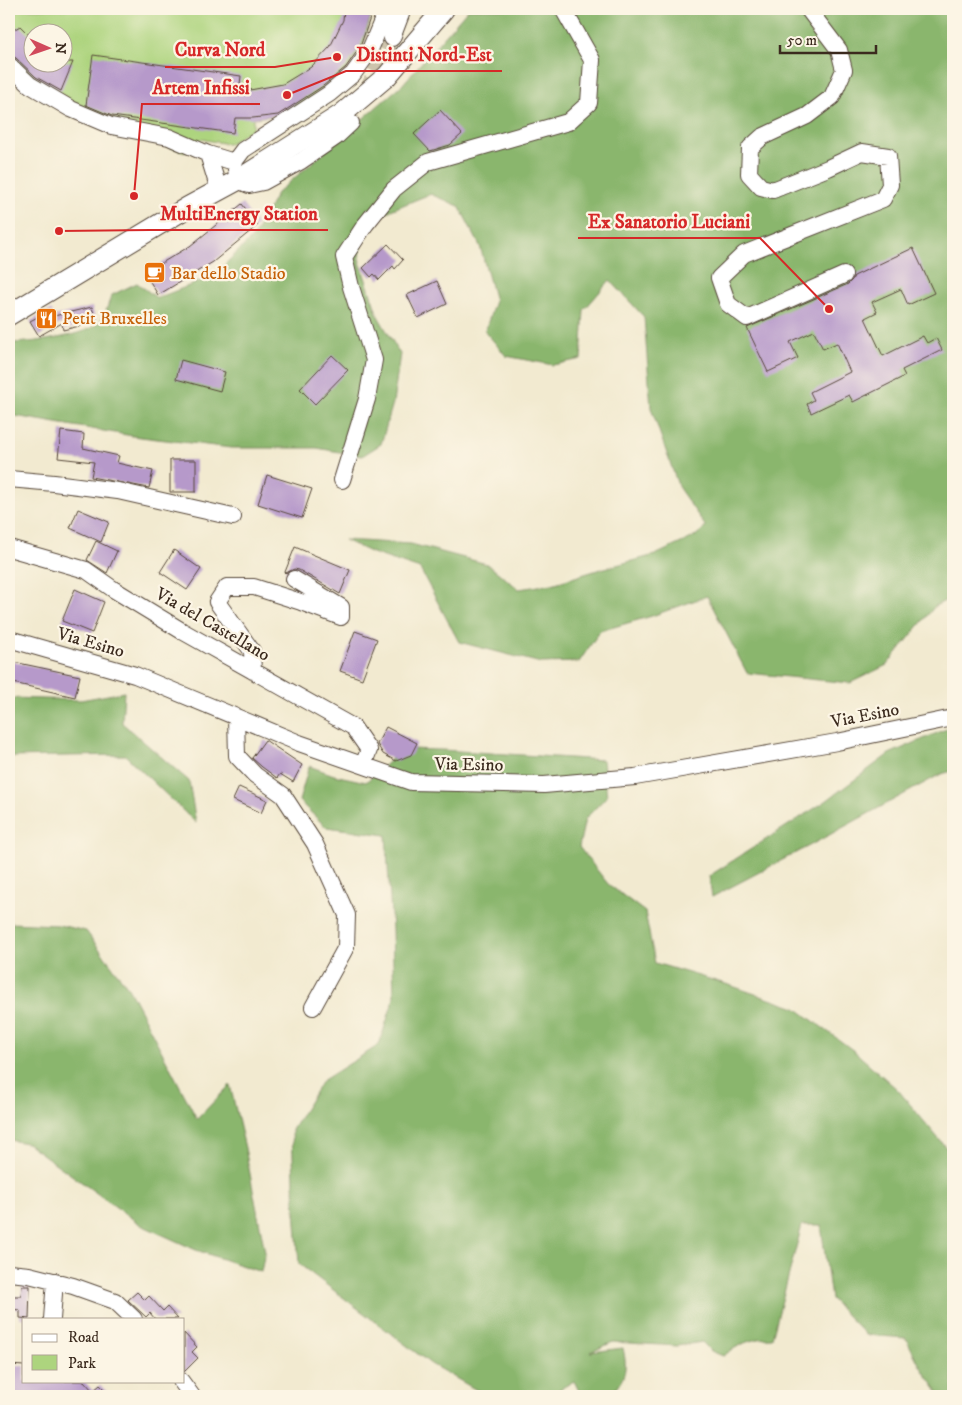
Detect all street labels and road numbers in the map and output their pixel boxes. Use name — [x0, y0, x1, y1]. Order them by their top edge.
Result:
street label: Via del Castellano — [150, 583, 274, 667]
street label: Via Esino — [54, 623, 127, 663]
street label: Via Esino — [828, 699, 901, 734]
street label: Via Esino — [433, 753, 504, 777]

